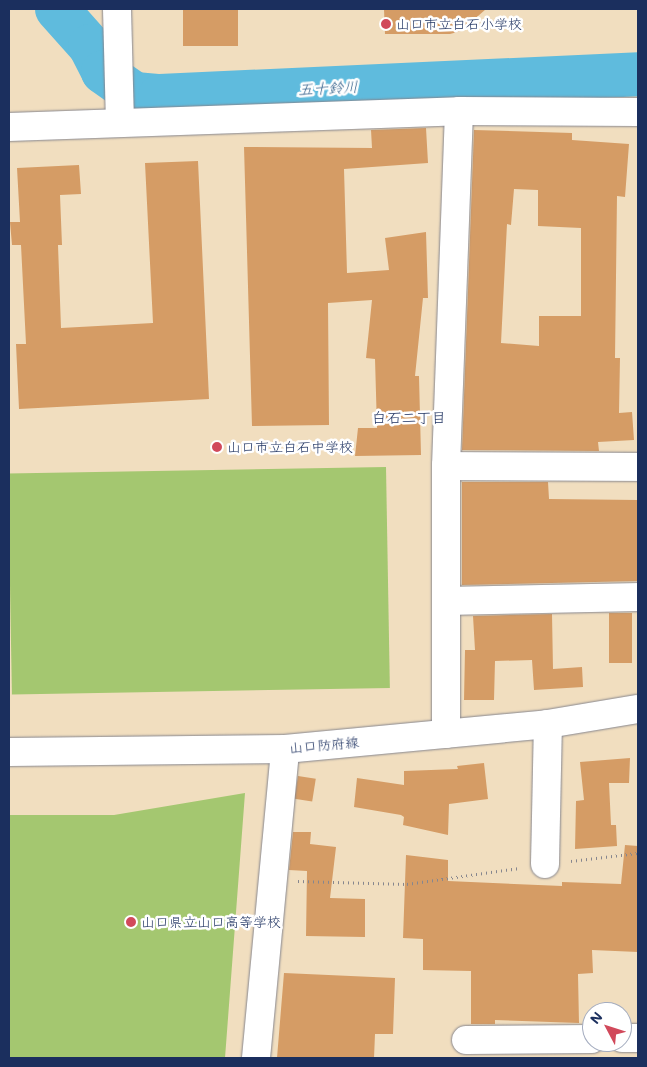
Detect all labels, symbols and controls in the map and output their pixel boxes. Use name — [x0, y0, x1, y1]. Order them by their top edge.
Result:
place label: 山口市立白石小学校 — [396, 16, 522, 32]
marker: 山口市立白石小学校 — [380, 18, 392, 30]
water label: 五十鈴川 — [298, 77, 358, 99]
district label: 白石二丁目 — [372, 409, 446, 427]
place label: 山口市立白石中学校 — [227, 439, 353, 455]
marker: 山口市立白石中学校 — [211, 441, 223, 453]
street label: 山口防府線 — [288, 734, 360, 756]
place label: 山口県立山口高等学校 — [141, 914, 281, 930]
marker: 山口県立山口高等学校 — [125, 916, 137, 928]
north arrow — [582, 1002, 632, 1052]
text: N — [585, 1008, 607, 1028]

